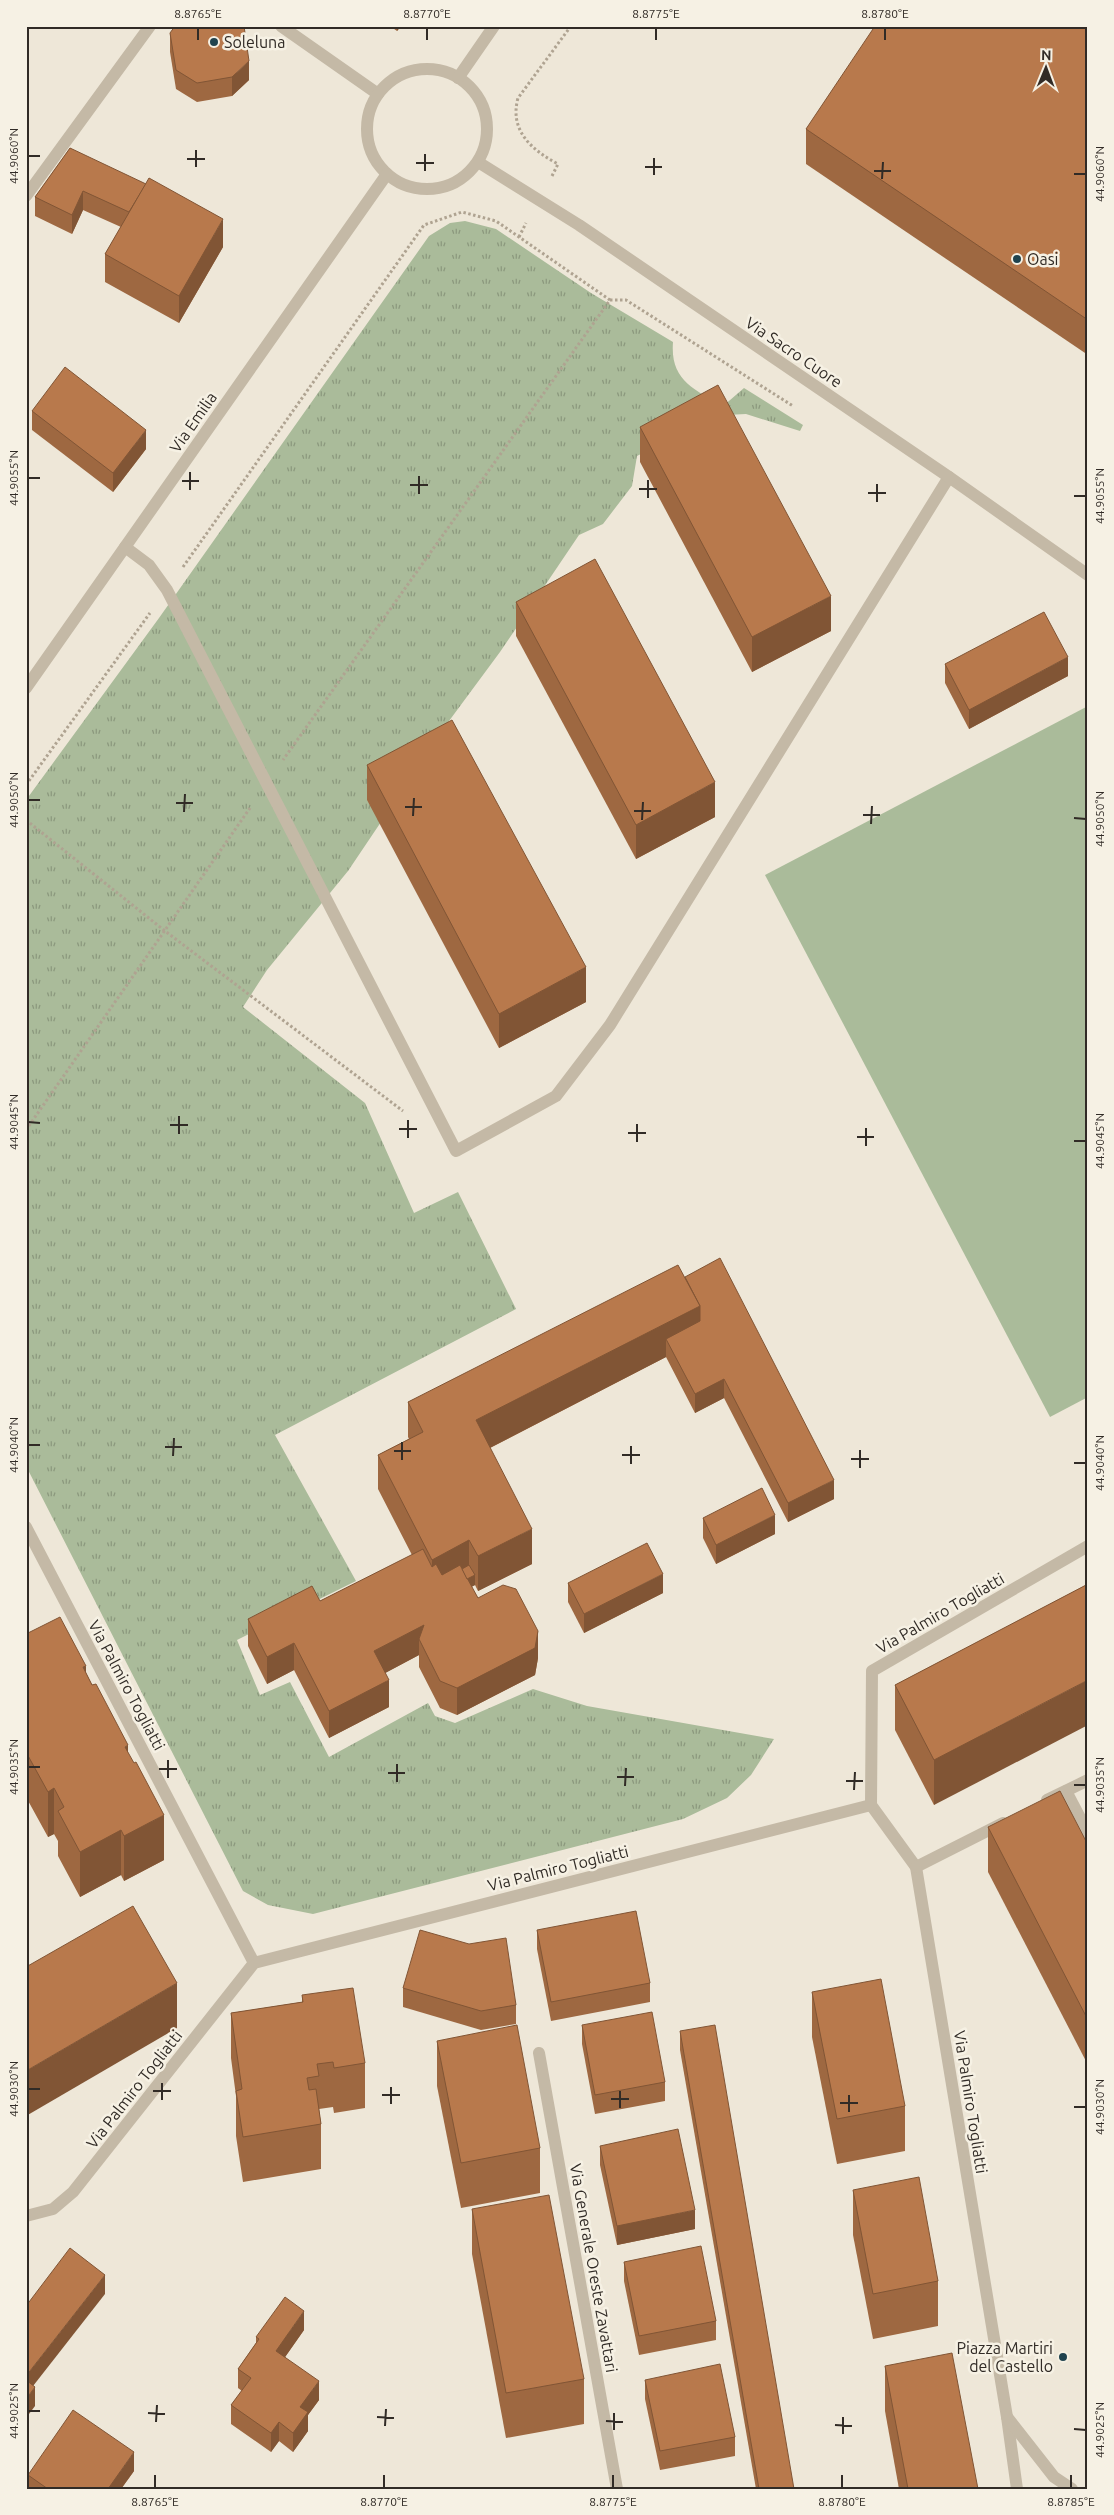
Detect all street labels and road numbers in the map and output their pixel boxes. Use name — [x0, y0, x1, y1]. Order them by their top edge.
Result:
street label: Via Sacro Cuore — [742, 313, 846, 391]
street label: Via Emilia — [166, 388, 220, 456]
street label: Via Palmiro Togliatti — [873, 1569, 1007, 1657]
street label: Via Palmiro Togliatti — [85, 1617, 169, 1753]
street label: Via Palmiro Togliatti — [486, 1842, 630, 1894]
street label: Via Palmiro Togliatti — [82, 2027, 186, 2151]
street label: Via Palmiro Togliatti — [951, 2029, 991, 2175]
street label: Via Generale Oreste Zavattari — [567, 2162, 621, 2374]

